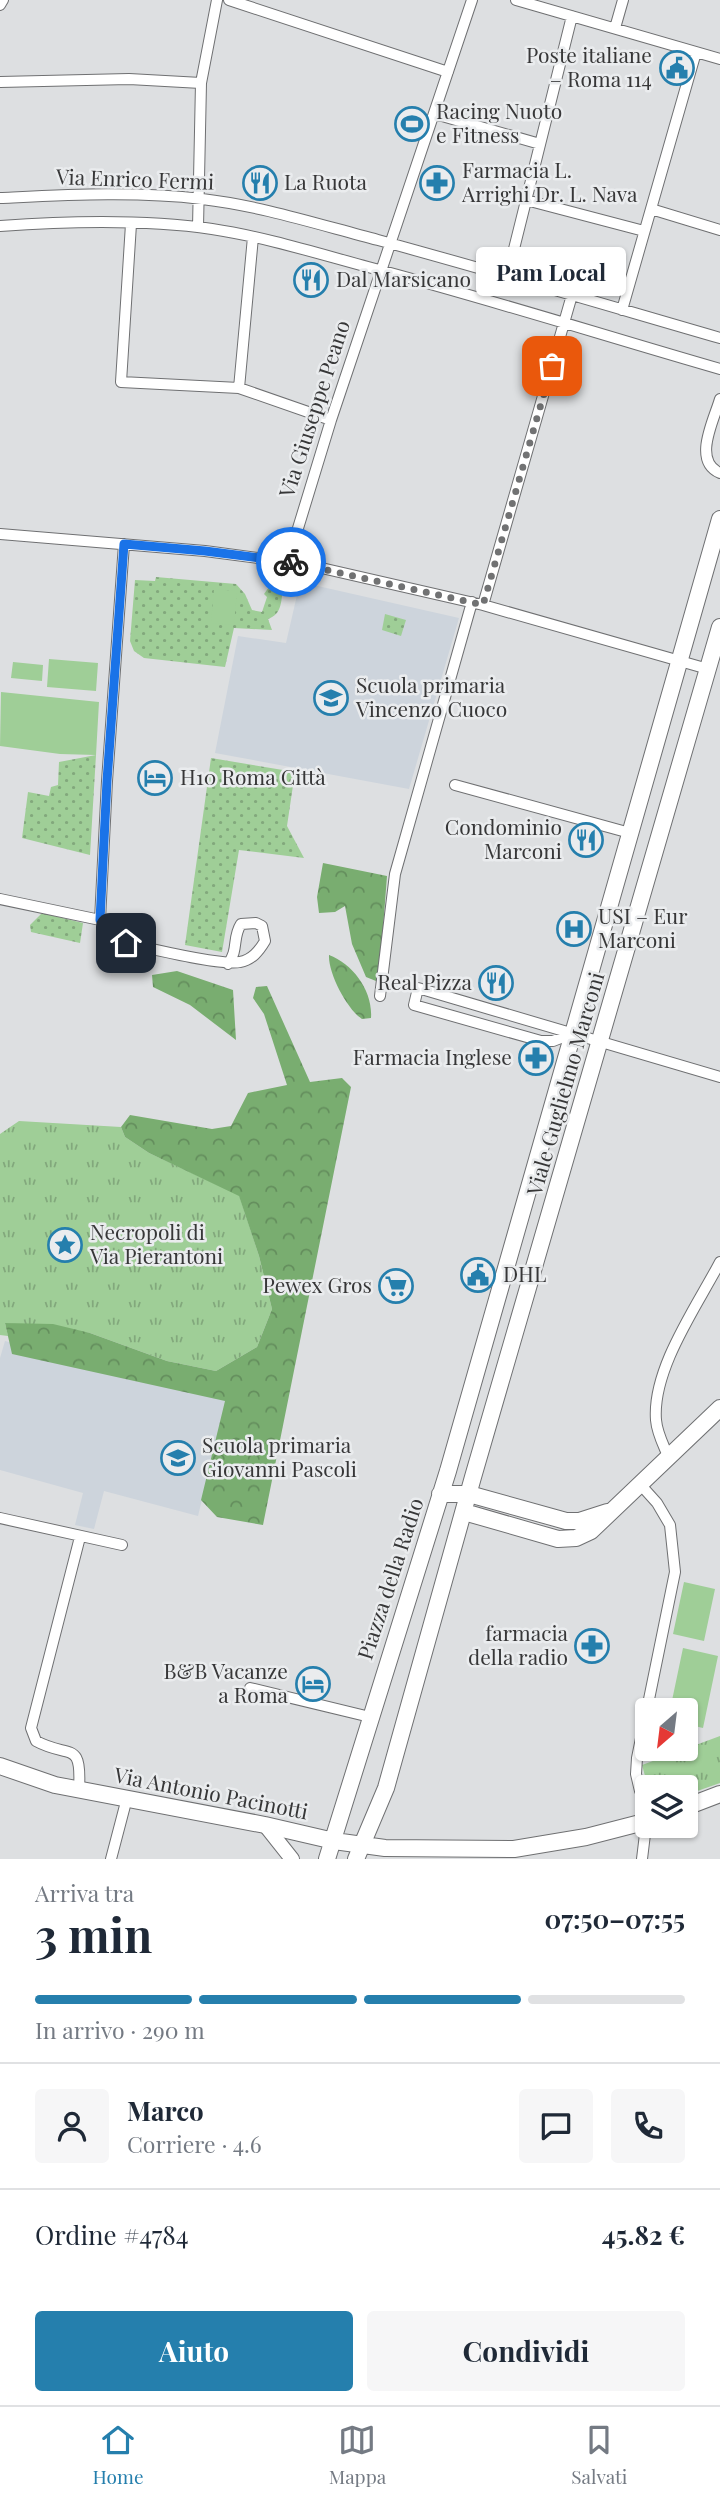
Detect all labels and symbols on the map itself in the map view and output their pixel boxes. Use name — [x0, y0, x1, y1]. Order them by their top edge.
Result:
place label: Poste italiane – Roma 114 — [526, 40, 652, 92]
public building icon: Poste italiane – Roma 114 — [658, 49, 696, 87]
place label: Racing Nuoto e Fitness — [436, 96, 562, 148]
sports icon: Racing Nuoto e Fitness — [393, 105, 431, 143]
place label: Farmacia L. Arrighi Dr. L. Nava — [461, 155, 638, 207]
street label: Via Enrico Fermi — [55, 161, 215, 195]
restaurant icon: La Ruota — [241, 164, 279, 202]
pharmacy icon: Farmacia L. Arrighi Dr. L. Nava — [418, 164, 456, 202]
place label: La Ruota — [284, 167, 368, 195]
callout: Pam Local — [477, 247, 627, 296]
restaurant icon: Dal Marsicano — [292, 261, 330, 299]
place label: Dal Marsicano — [336, 264, 471, 292]
street label: Via Giuseppe Peano — [271, 316, 355, 502]
pin — [522, 336, 582, 396]
courier — [256, 527, 326, 597]
place label: Scuola primaria Vincenzo Cuoco — [355, 670, 507, 722]
school or university icon: Scuola primaria Vincenzo Cuoco — [312, 679, 350, 717]
hotel icon: H10 Roma Città — [136, 759, 174, 797]
place label: H10 Roma Città — [180, 762, 326, 790]
place label: Condominio Marconi — [445, 812, 562, 864]
restaurant icon: Condominio Marconi — [567, 821, 605, 859]
place label: USI – Eur Marconi — [598, 901, 688, 953]
hospital icon: USI – Eur Marconi — [555, 910, 593, 948]
pin — [96, 913, 156, 973]
restaurant icon: Real Pizza — [477, 964, 515, 1002]
place label: Real Pizza — [377, 967, 473, 995]
street label: Viale Guglielmo Marconi — [518, 969, 609, 1199]
pharmacy icon: Farmacia Inglese — [517, 1039, 555, 1077]
place label: Farmacia Inglese — [353, 1042, 512, 1070]
place label: Necropoli di Via Pierantoni — [89, 1217, 223, 1269]
place icon: Necropoli di Via Pierantoni — [46, 1226, 84, 1264]
public building icon: DHL — [459, 1256, 497, 1294]
place label: DHL — [503, 1259, 546, 1287]
supermarket icon: Pewex Gros — [377, 1267, 415, 1305]
place label: Pewex Gros — [263, 1270, 372, 1298]
place label: Scuola primaria Giovanni Pascoli — [202, 1430, 357, 1482]
school or university icon: Scuola primaria Giovanni Pascoli — [159, 1439, 197, 1477]
street label: Piazza della Radio — [350, 1494, 428, 1663]
place label: farmacia della radio — [468, 1618, 569, 1670]
pharmacy icon: farmacia della radio — [573, 1627, 611, 1665]
place label: B&B Vacanze a Roma — [164, 1656, 289, 1708]
hotel icon: B&B Vacanze a Roma — [294, 1665, 332, 1703]
north arrow — [635, 1698, 698, 1760]
street label: Via Antonio Pacinotti — [111, 1759, 311, 1825]

